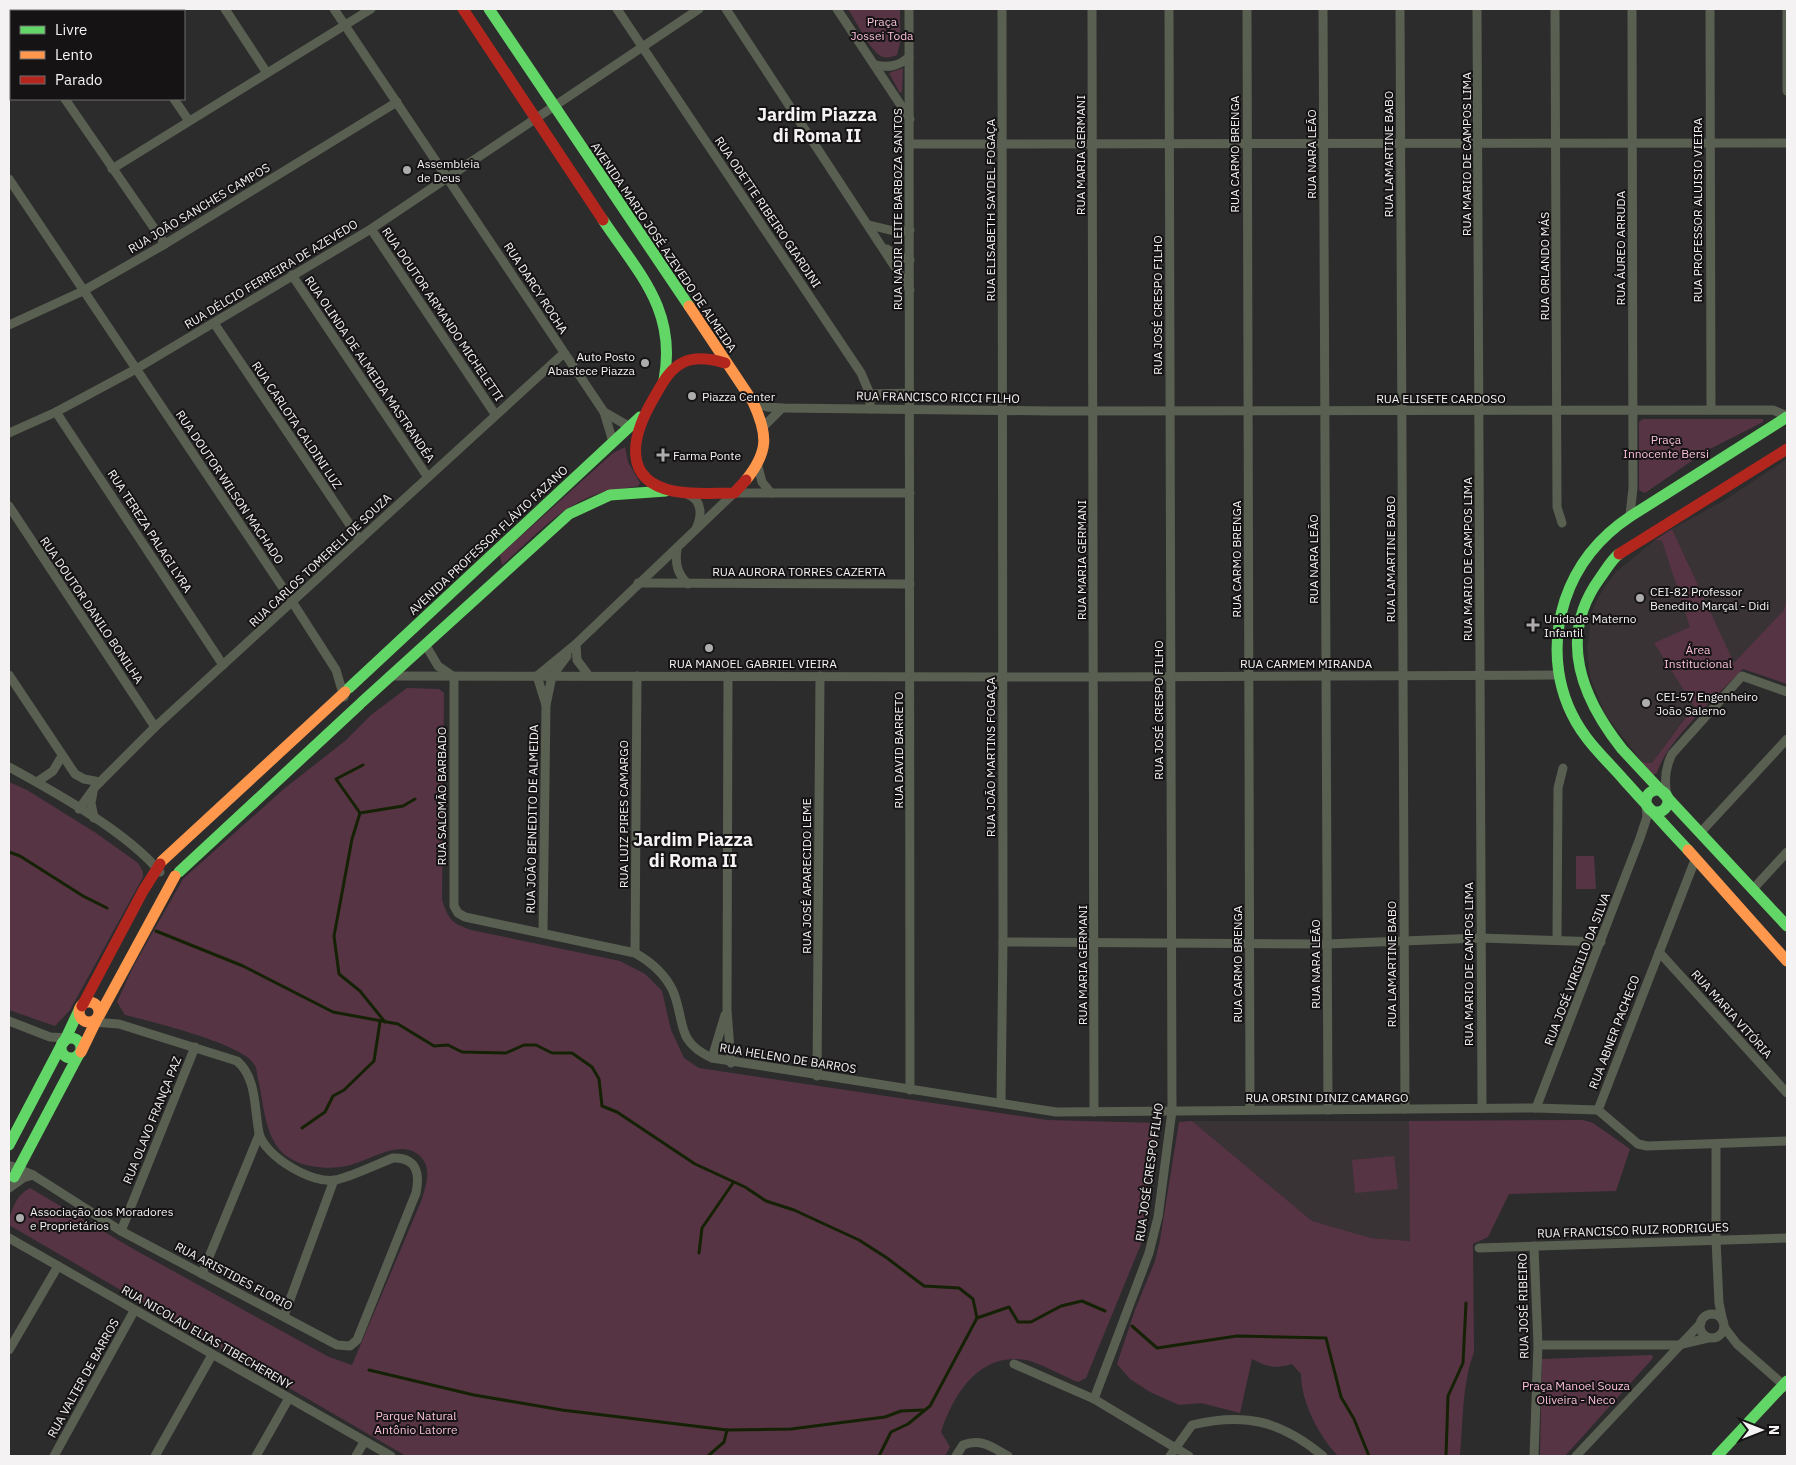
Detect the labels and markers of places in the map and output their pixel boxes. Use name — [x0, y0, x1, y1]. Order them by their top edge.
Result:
place label: Assembleia de Deus — [417, 156, 480, 185]
marker: Assembleia de Deus — [401, 164, 413, 176]
place label: Auto Posto Abastece Piazza — [548, 349, 636, 378]
marker: Auto Posto Abastece Piazza — [639, 357, 651, 369]
place label: Piazza Center — [702, 389, 776, 404]
marker: Piazza Center — [686, 390, 698, 402]
place label: Farma Ponte — [673, 448, 741, 463]
marker: Farma Ponte — [657, 449, 669, 461]
place label: CEI-82 Professor Benedito Marçal - Didi — [1650, 584, 1769, 613]
marker: CEI-82 Professor Benedito Marçal - Didi — [1634, 592, 1646, 604]
place label: Unidade Materno Infantil — [1544, 611, 1637, 640]
marker: Unidade Materno Infantil — [1526, 618, 1540, 632]
place label: ㅤ — [719, 641, 730, 656]
marker: ㅤ — [703, 642, 715, 654]
place label: CEI-57 Engenheiro João Salerno — [1656, 689, 1758, 718]
marker: CEI-57 Engenheiro João Salerno — [1640, 697, 1652, 709]
place label: Associação dos Moradores e Proprietários — [30, 1204, 174, 1233]
marker: Associação dos Moradores e Proprietários — [14, 1212, 26, 1224]

